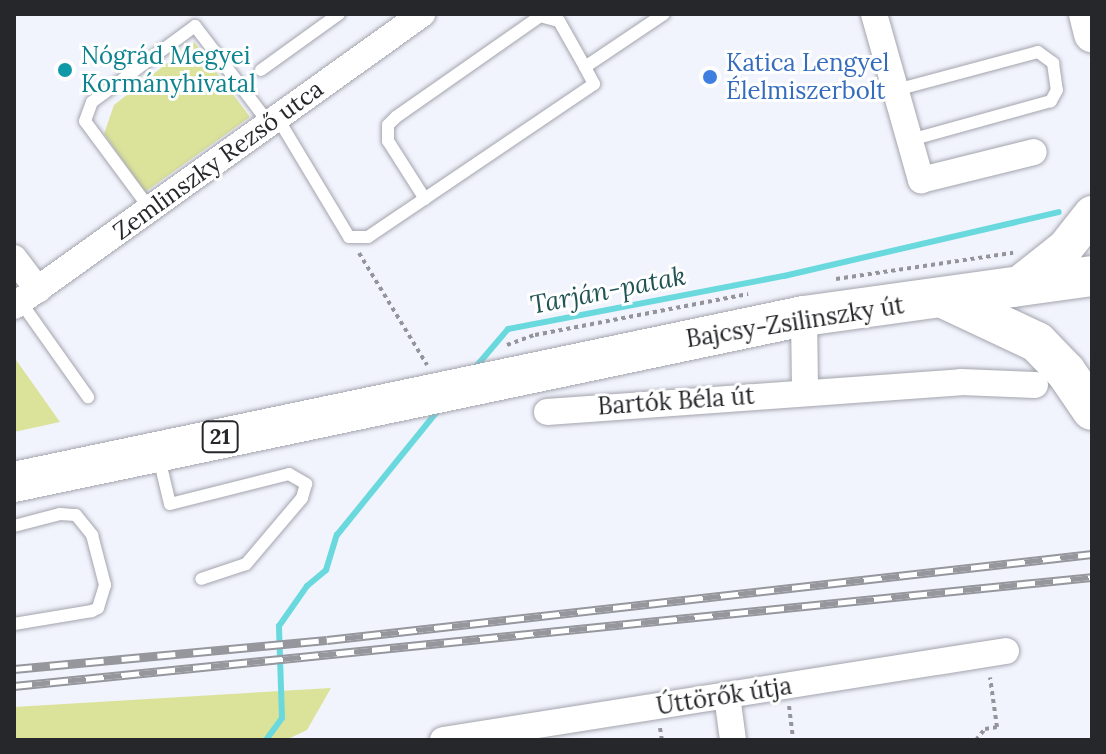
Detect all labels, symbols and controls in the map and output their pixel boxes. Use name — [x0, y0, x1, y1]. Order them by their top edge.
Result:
place label: Nógrád Megyei Kormányhivatal — [81, 42, 256, 98]
place label: Katica Lengyel Élelmiszerbolt — [726, 49, 889, 105]
marker: Nógrád Megyei Kormányhivatal — [56, 61, 74, 79]
marker: Katica Lengyel Élelmiszerbolt — [701, 68, 719, 86]
street label: Zemlinszky Rezső utca — [107, 74, 329, 246]
water label: Tarján-patak — [528, 260, 688, 320]
street label: Bajcsy-Zsilinszky út — [684, 291, 906, 353]
street label: Bartók Béla út — [597, 381, 755, 421]
road number: 21 — [200, 419, 240, 455]
street label: Úttörők útja — [654, 671, 794, 721]

